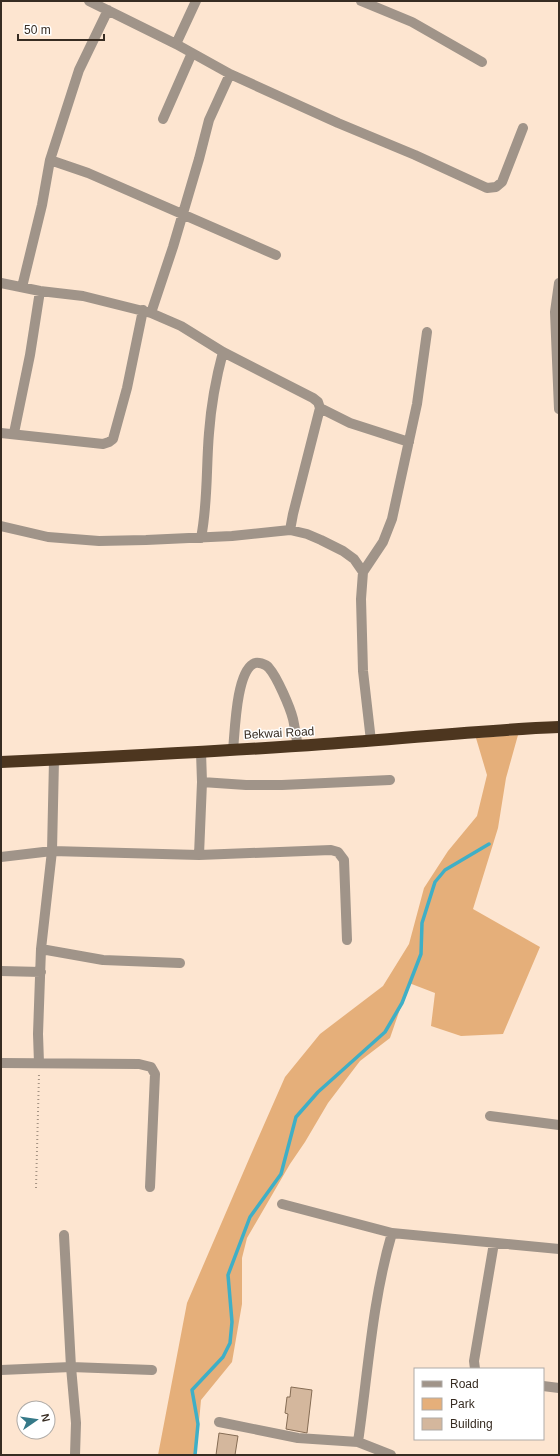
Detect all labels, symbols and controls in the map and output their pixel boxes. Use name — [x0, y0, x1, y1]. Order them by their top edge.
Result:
scale bar — [18, 16, 104, 42]
text: 50 m — [24, 23, 51, 37]
street label: Bekwai Road — [243, 724, 315, 742]
legend — [414, 1368, 544, 1440]
text: Road — [450, 1377, 479, 1391]
text: Park — [450, 1397, 476, 1411]
north arrow — [16, 1400, 56, 1440]
text: N — [39, 1413, 52, 1423]
text: Building — [450, 1417, 493, 1431]

